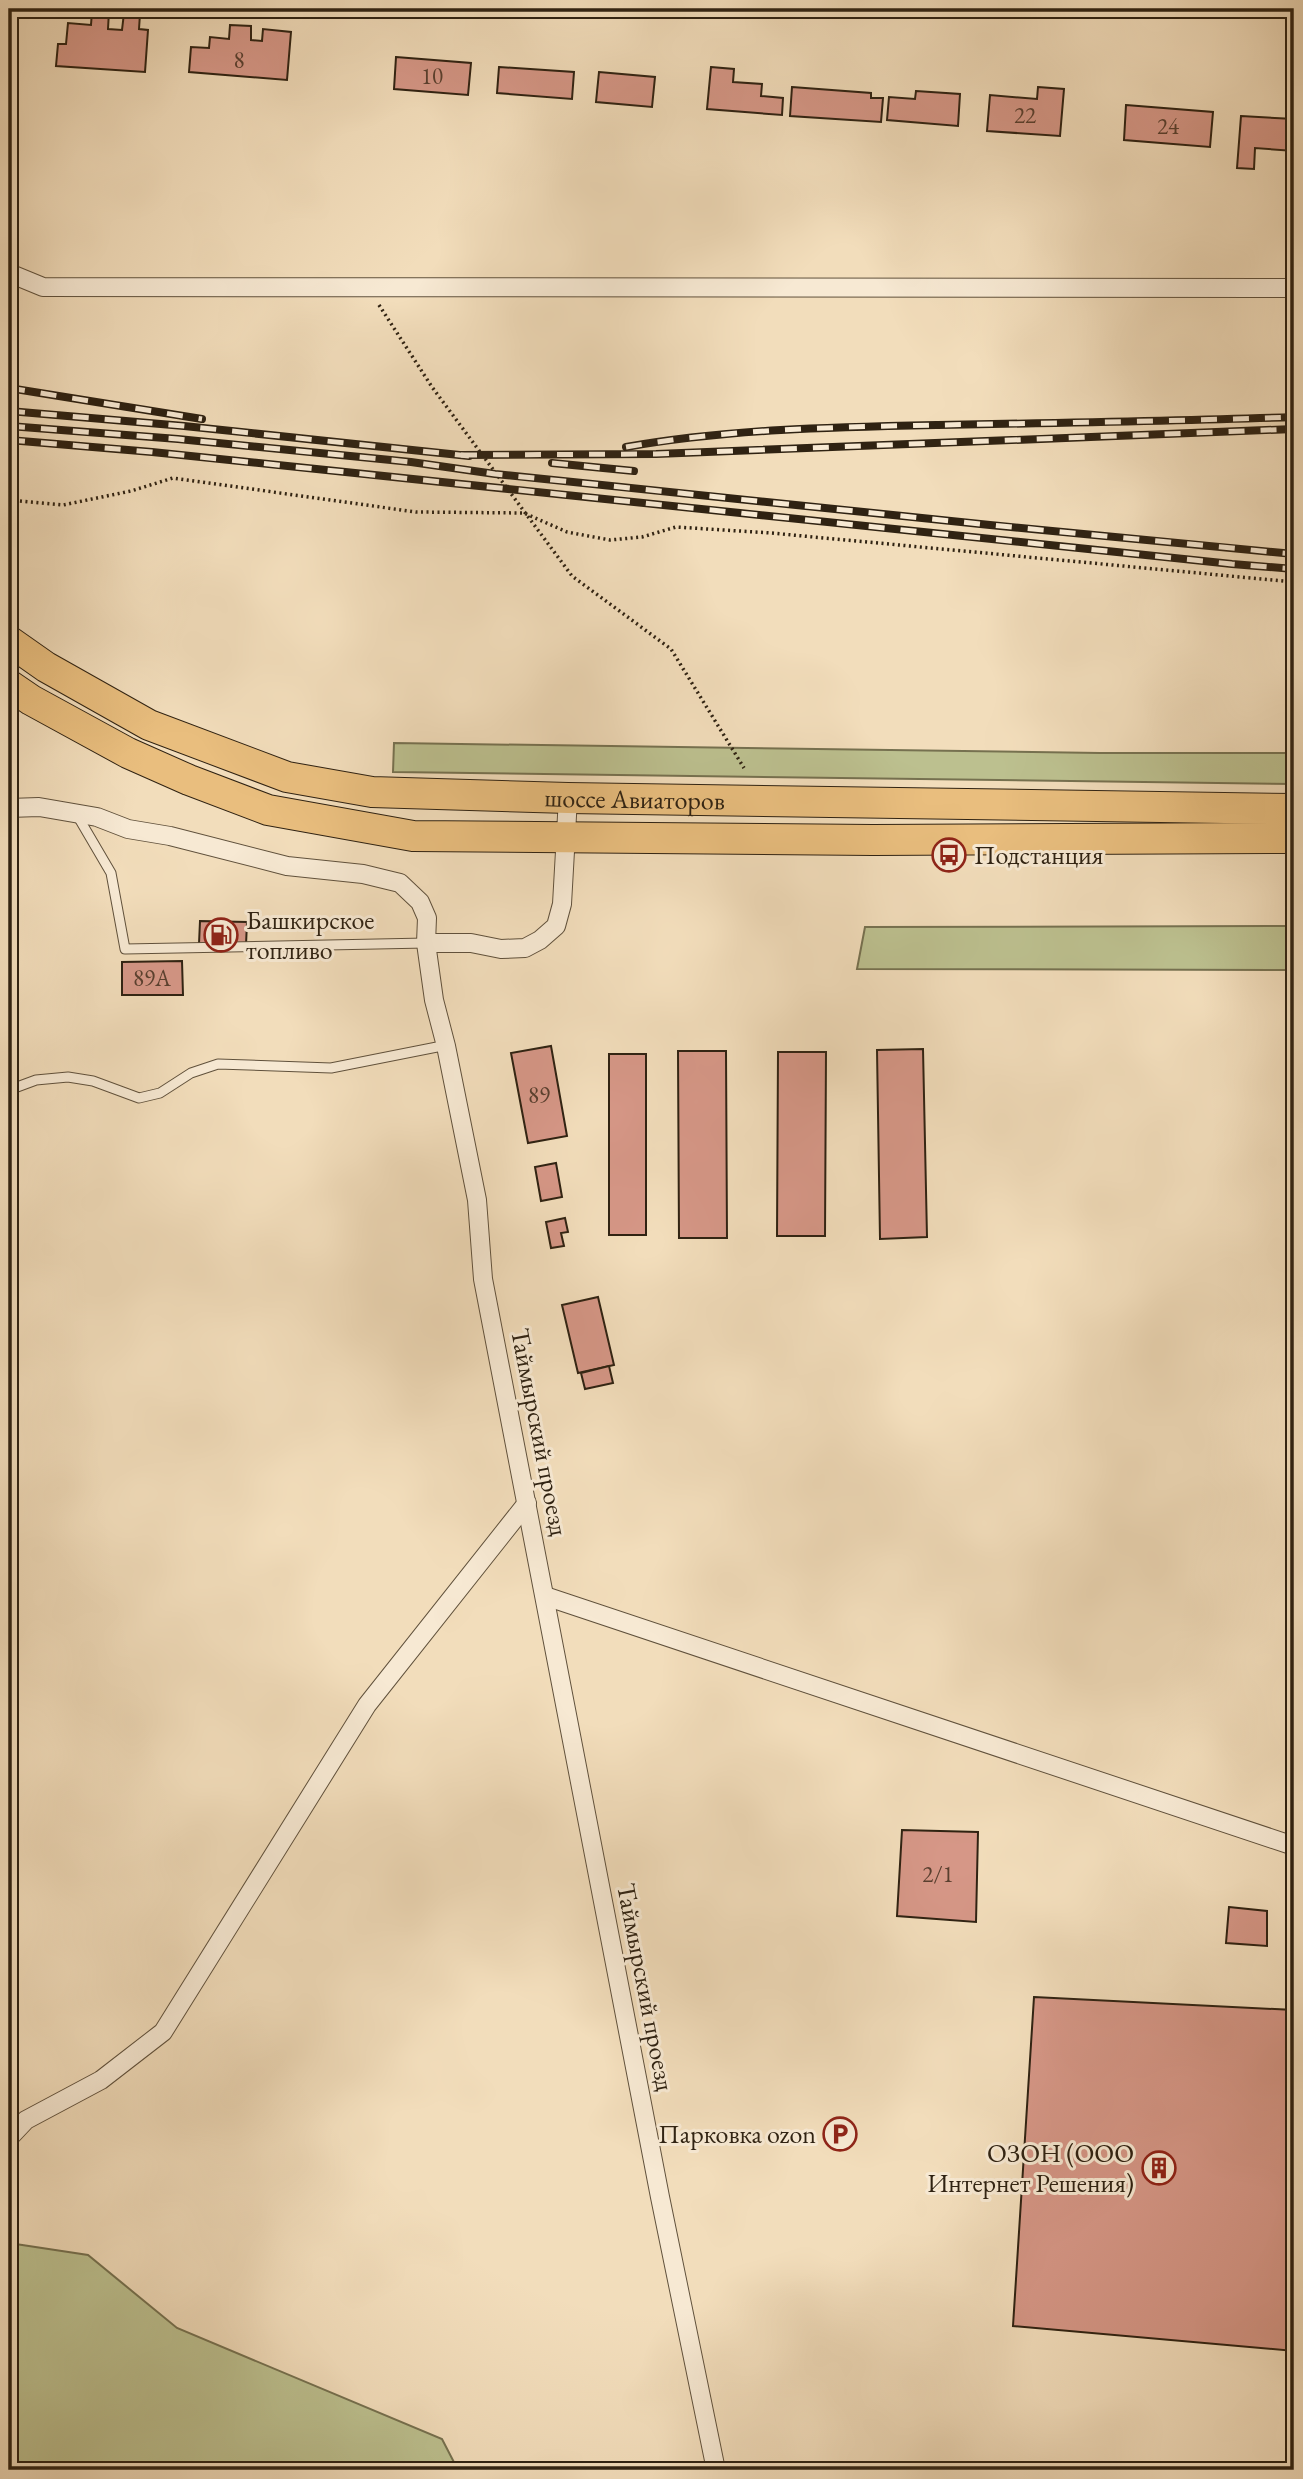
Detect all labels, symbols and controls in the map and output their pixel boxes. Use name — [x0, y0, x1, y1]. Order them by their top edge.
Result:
house number: 8 — [233, 45, 245, 75]
house number: 10 — [421, 61, 443, 91]
house number: 22 — [1014, 100, 1036, 130]
house number: 24 — [1157, 111, 1180, 141]
street label: шоссе Авиаторов — [544, 780, 725, 817]
bus stop icon: Подстанция — [930, 836, 968, 874]
place label: Подстанция — [974, 838, 1103, 872]
place label: Башкирское топливо — [246, 903, 374, 967]
fuel station icon: Башкирское топливо — [202, 916, 240, 954]
house number: 89А — [133, 963, 172, 993]
house number: 89 — [528, 1080, 550, 1110]
street label: Таймырский проезд — [503, 1325, 577, 1539]
house number: 2/1 — [922, 1859, 954, 1889]
street label: Таймырский проезд — [609, 1880, 683, 2094]
parking icon: Парковка ozon — [821, 2115, 859, 2153]
place label: Парковка ozon — [658, 2117, 816, 2151]
place label: ОЗОН (ООО Интернет Решения) — [927, 2136, 1134, 2200]
building icon: ОЗОН (ООО Интернет Решения) — [1140, 2149, 1178, 2187]

